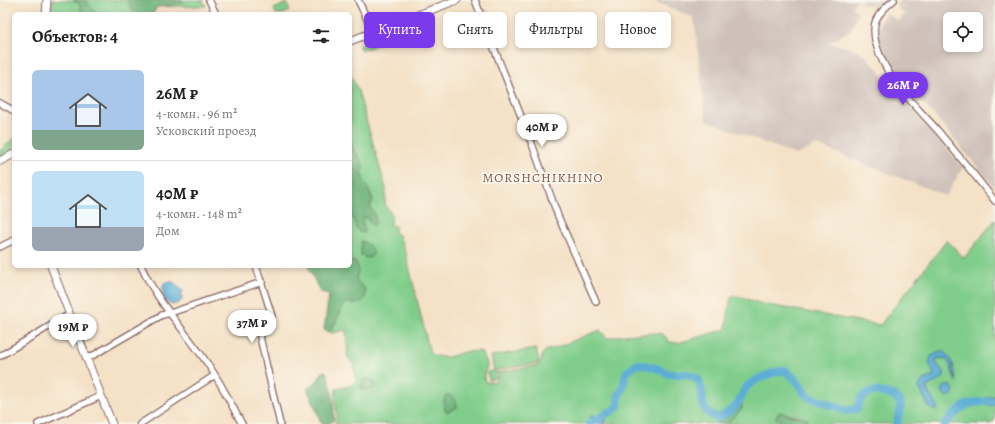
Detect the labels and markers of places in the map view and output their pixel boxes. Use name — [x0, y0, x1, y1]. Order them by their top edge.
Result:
pin: 26M ₽ — [875, 72, 931, 106]
pin: 40M ₽ — [514, 114, 570, 148]
pin: 37M ₽ — [224, 310, 280, 344]
pin: 19M ₽ — [45, 314, 101, 348]

